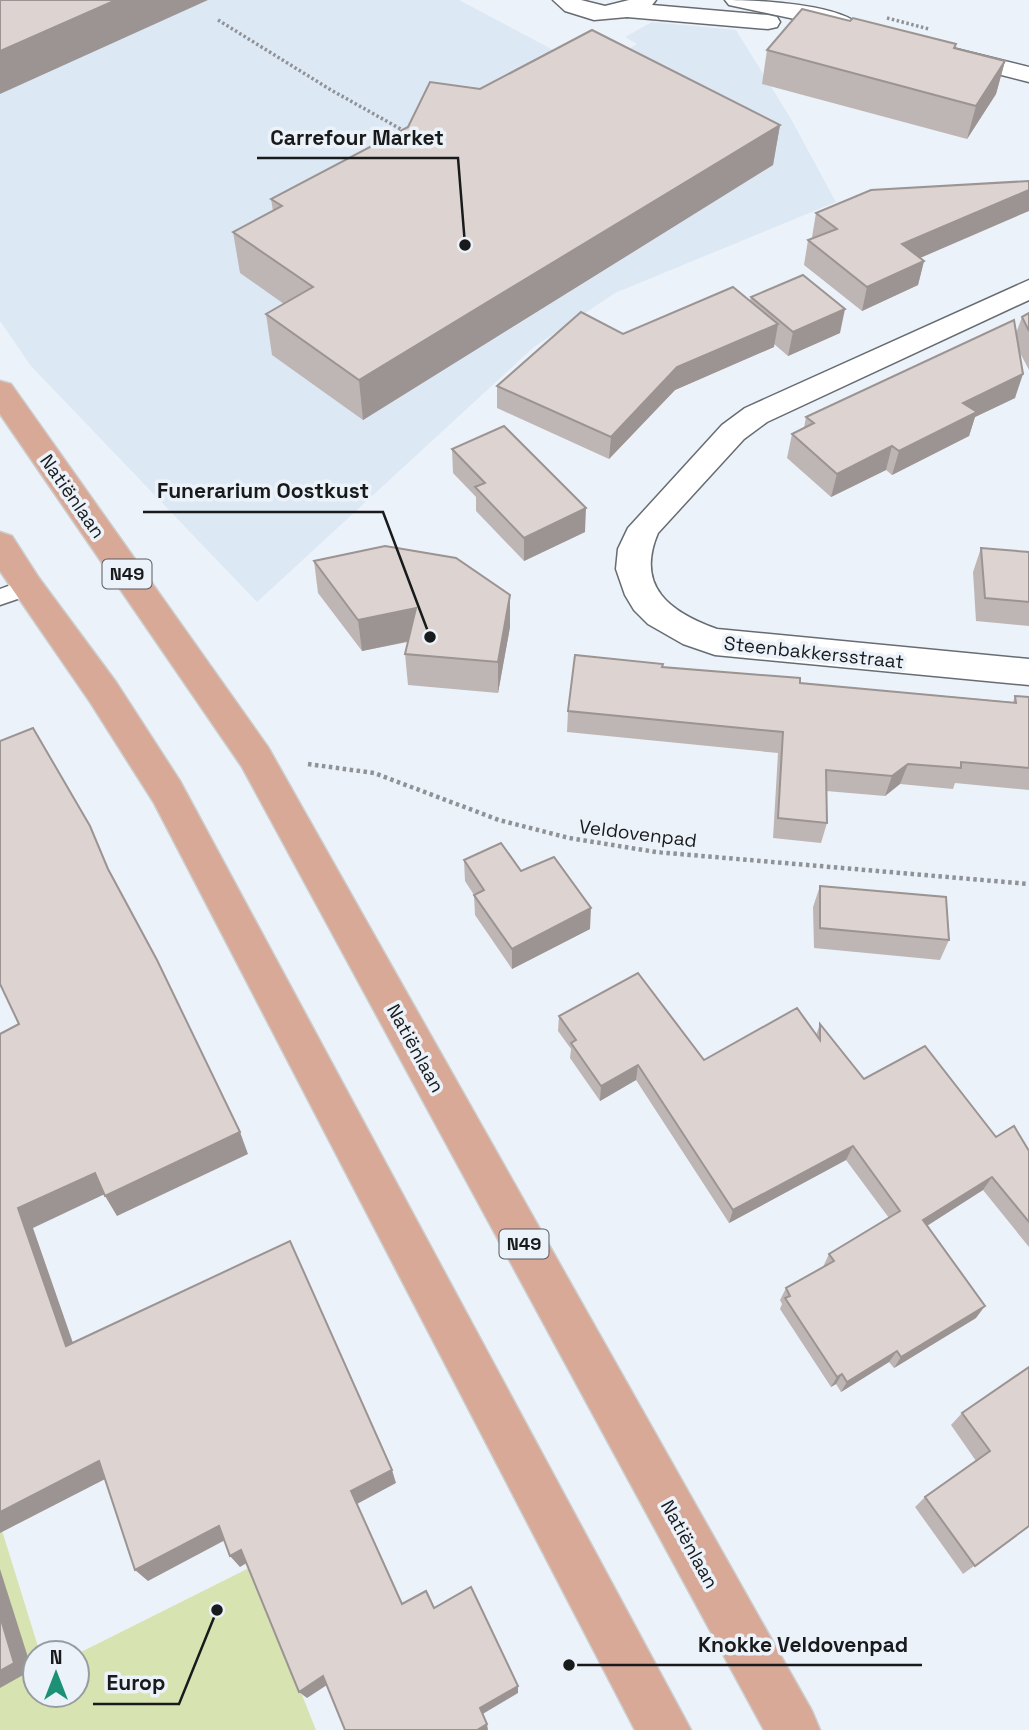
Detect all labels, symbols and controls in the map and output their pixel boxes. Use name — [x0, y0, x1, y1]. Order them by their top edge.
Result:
callout: Carrefour Market — [257, 116, 458, 158]
text: Carrefour Market — [270, 124, 444, 151]
street label: Natiënlaan — [34, 449, 111, 543]
callout: Funerarium Oostkust — [143, 470, 383, 512]
text: Funerarium Oostkust — [157, 477, 369, 504]
road number: N49 — [102, 560, 152, 588]
street label: Steenbakkersstraat — [723, 631, 905, 674]
street label: Veldovenpad — [578, 814, 698, 853]
street label: Natiënlaan — [381, 1000, 450, 1097]
road number: N49 — [500, 1230, 548, 1259]
street label: Natiënlaan — [655, 1496, 724, 1593]
callout: Knokke Veldovenpad — [684, 1623, 922, 1665]
text: Knokke Veldovenpad — [698, 1631, 908, 1658]
north arrow — [21, 1639, 91, 1709]
text: N — [50, 1645, 62, 1670]
callout: Europ — [93, 1662, 179, 1704]
text: Europ — [107, 1669, 165, 1696]

